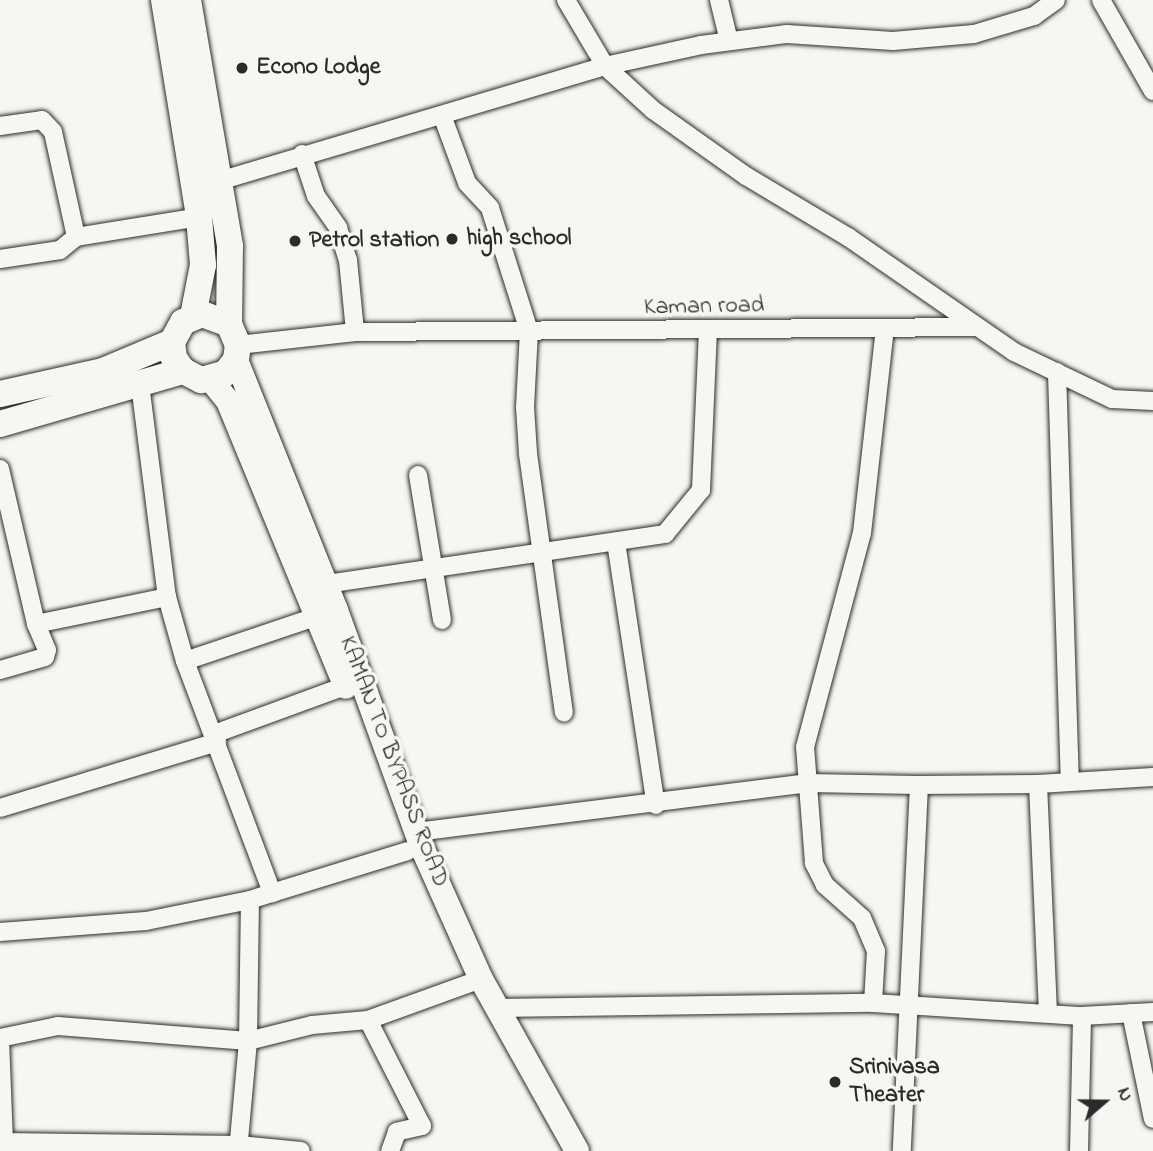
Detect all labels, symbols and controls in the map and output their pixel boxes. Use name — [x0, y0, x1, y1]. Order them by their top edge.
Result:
place label: Econo Lodge — [256, 54, 380, 82]
marker: Econo Lodge — [234, 60, 250, 76]
place label: high school — [466, 225, 572, 253]
place label: Petrol station — [309, 227, 439, 255]
marker: high school — [444, 231, 460, 247]
marker: Petrol station — [287, 233, 303, 249]
street label: Kaman road — [644, 292, 764, 322]
street label: KAMAN TO BYPASS ROAD — [332, 632, 454, 892]
place label: Srinivasa Theater — [849, 1054, 940, 1110]
north arrow — [1069, 1067, 1139, 1137]
marker: Srinivasa Theater — [827, 1074, 843, 1090]
text: N — [1109, 1084, 1139, 1105]

